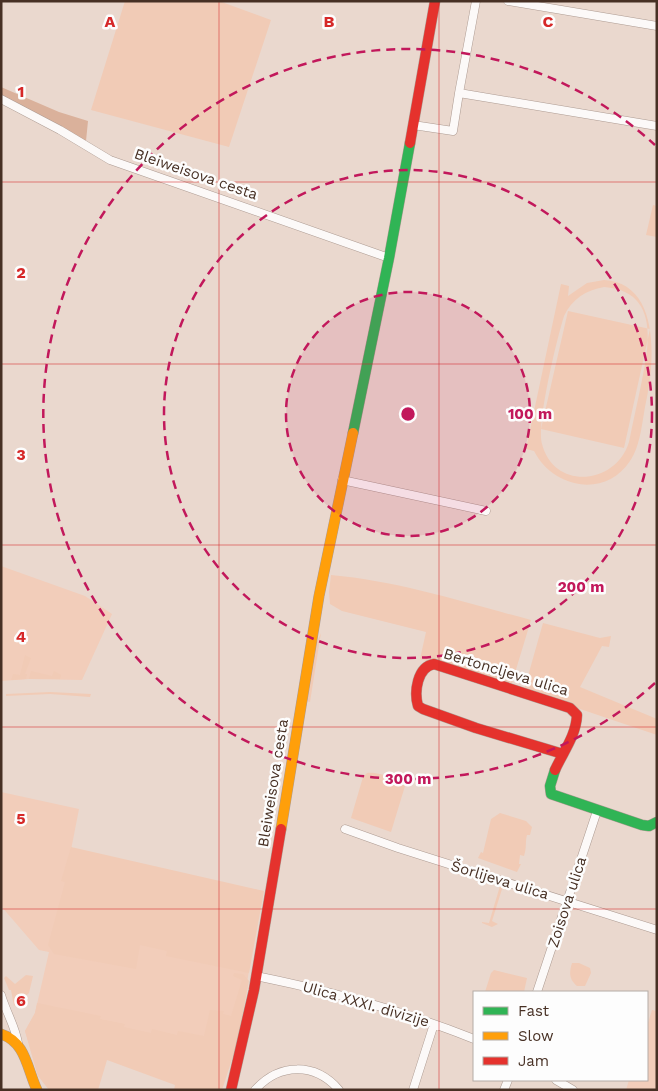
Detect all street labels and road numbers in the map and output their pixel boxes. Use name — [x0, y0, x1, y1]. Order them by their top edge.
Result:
street label: Bleiweisova cesta — [132, 144, 261, 204]
street label: Bertoncljeva ulica — [441, 644, 571, 700]
street label: Bleiweisova cesta — [254, 717, 292, 848]
street label: Zoisova ulica — [544, 854, 590, 950]
street label: Šorlijeva ulica — [449, 856, 552, 904]
street label: Ulica XXXI. divizije — [301, 977, 431, 1031]

